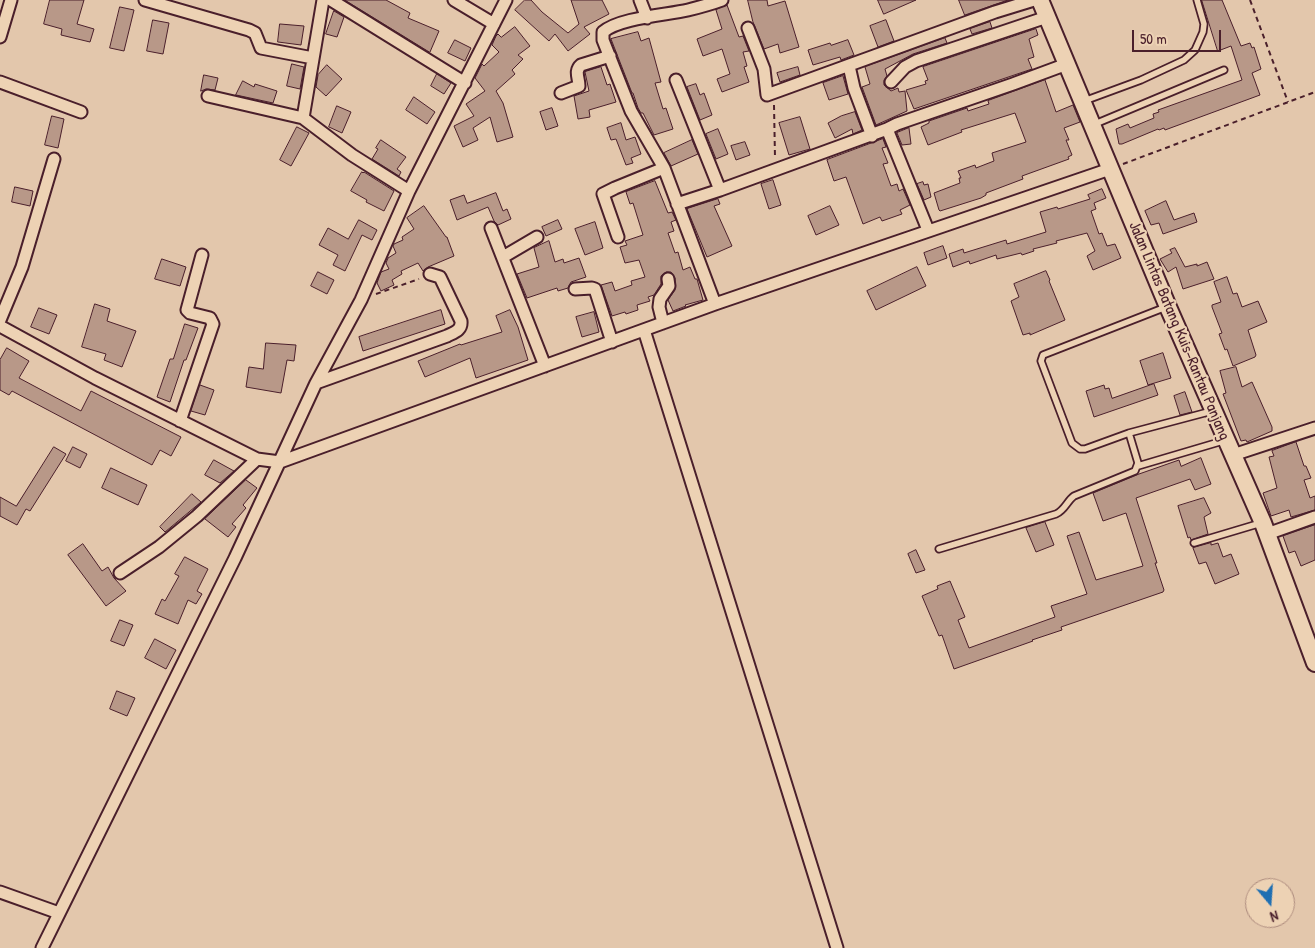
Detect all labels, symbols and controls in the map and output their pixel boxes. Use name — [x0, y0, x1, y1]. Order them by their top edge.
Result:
scale bar — [1135, 20, 1224, 52]
text: 50 m — [1140, 28, 1167, 49]
street label: Jalan Lintas Batang Kuis–Rantau Panjang — [1124, 219, 1234, 443]
north arrow — [1245, 878, 1295, 928]
text: N — [1268, 907, 1281, 927]

